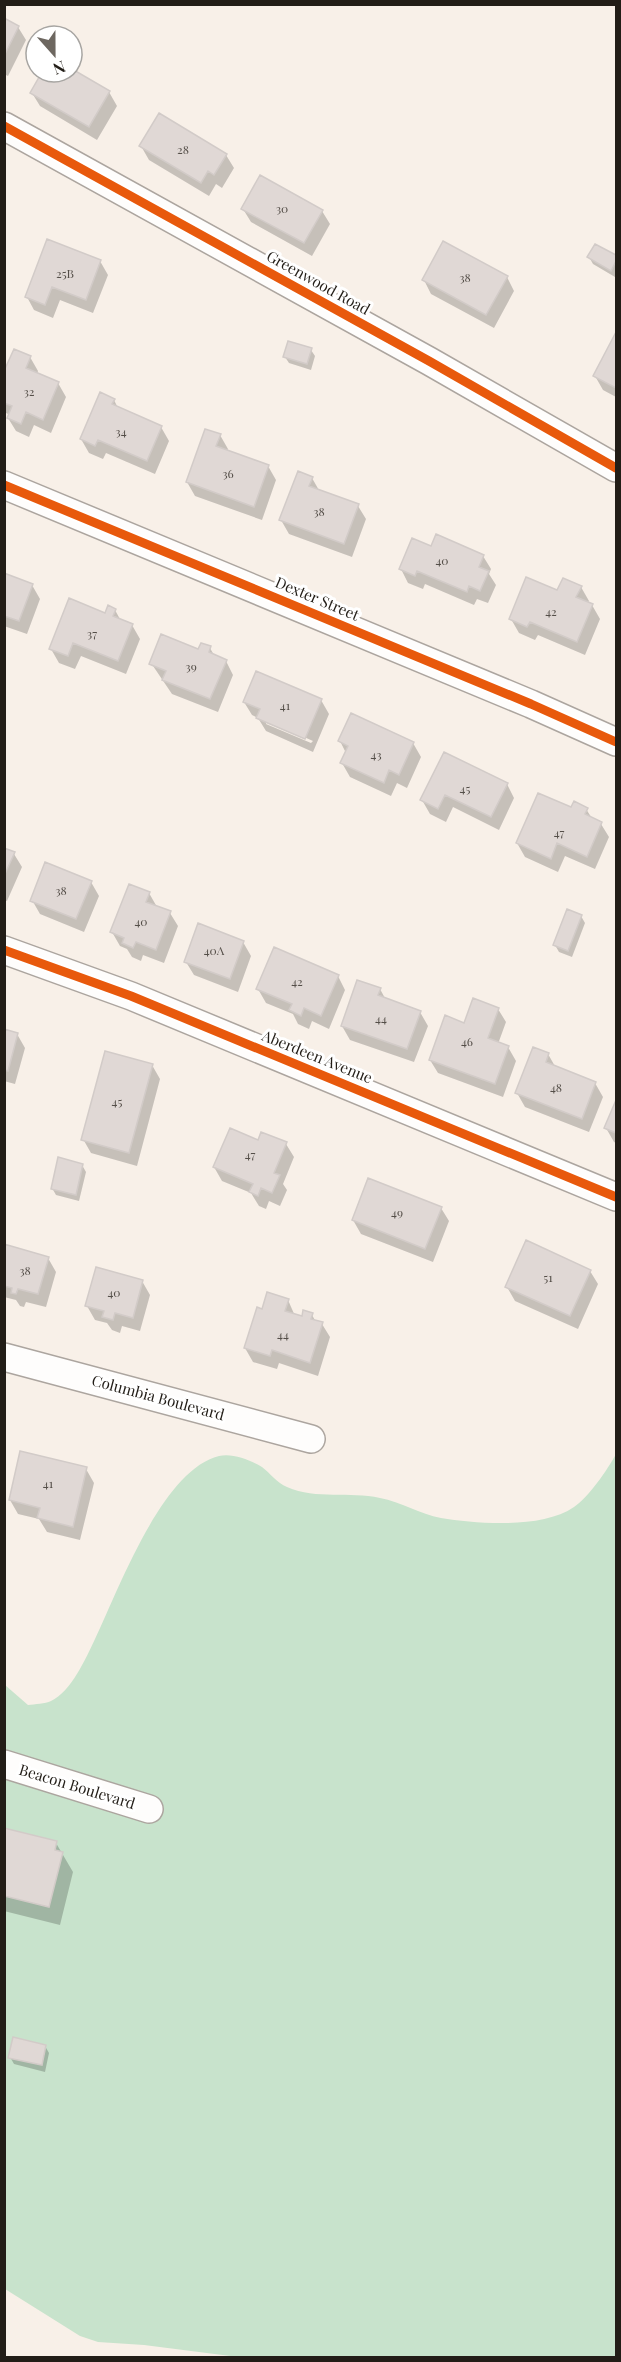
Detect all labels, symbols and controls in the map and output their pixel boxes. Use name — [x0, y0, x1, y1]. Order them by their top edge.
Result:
north arrow — [24, 24, 84, 84]
text: N — [50, 57, 69, 81]
house number: 28 — [177, 141, 189, 157]
house number: 30 — [276, 200, 288, 216]
street label: Greenwood Road — [263, 245, 374, 319]
house number: 25B — [56, 265, 74, 281]
house number: 38 — [459, 269, 471, 285]
house number: 32 — [23, 383, 35, 399]
house number: 34 — [115, 423, 127, 439]
house number: 36 — [222, 465, 234, 481]
house number: 38 — [313, 503, 325, 519]
house number: 40 — [435, 552, 449, 568]
street label: Dexter Street — [272, 571, 363, 625]
house number: 42 — [545, 603, 557, 619]
house number: 37 — [87, 625, 97, 641]
house number: 39 — [185, 658, 197, 674]
house number: 41 — [280, 697, 291, 713]
house number: 43 — [370, 746, 382, 762]
house number: 45 — [460, 780, 470, 796]
house number: 47 — [554, 824, 564, 840]
house number: 38 — [55, 882, 67, 898]
house number: 40 — [134, 913, 148, 929]
house number: 40A — [204, 942, 225, 958]
house number: 42 — [291, 973, 303, 989]
house number: 44 — [375, 1010, 387, 1026]
street label: Aberdeen Avenue — [258, 1024, 376, 1087]
house number: 46 — [461, 1033, 473, 1049]
house number: 48 — [550, 1079, 562, 1095]
house number: 45 — [112, 1093, 122, 1109]
house number: 47 — [245, 1146, 255, 1162]
house number: 49 — [391, 1204, 403, 1220]
house number: 38 — [19, 1262, 31, 1278]
house number: 51 — [543, 1269, 553, 1285]
house number: 40 — [107, 1284, 121, 1300]
house number: 44 — [277, 1326, 289, 1342]
street label: Columbia Boulevard — [90, 1370, 227, 1424]
house number: 41 — [43, 1475, 54, 1491]
street label: Beacon Boulevard — [17, 1759, 138, 1813]

